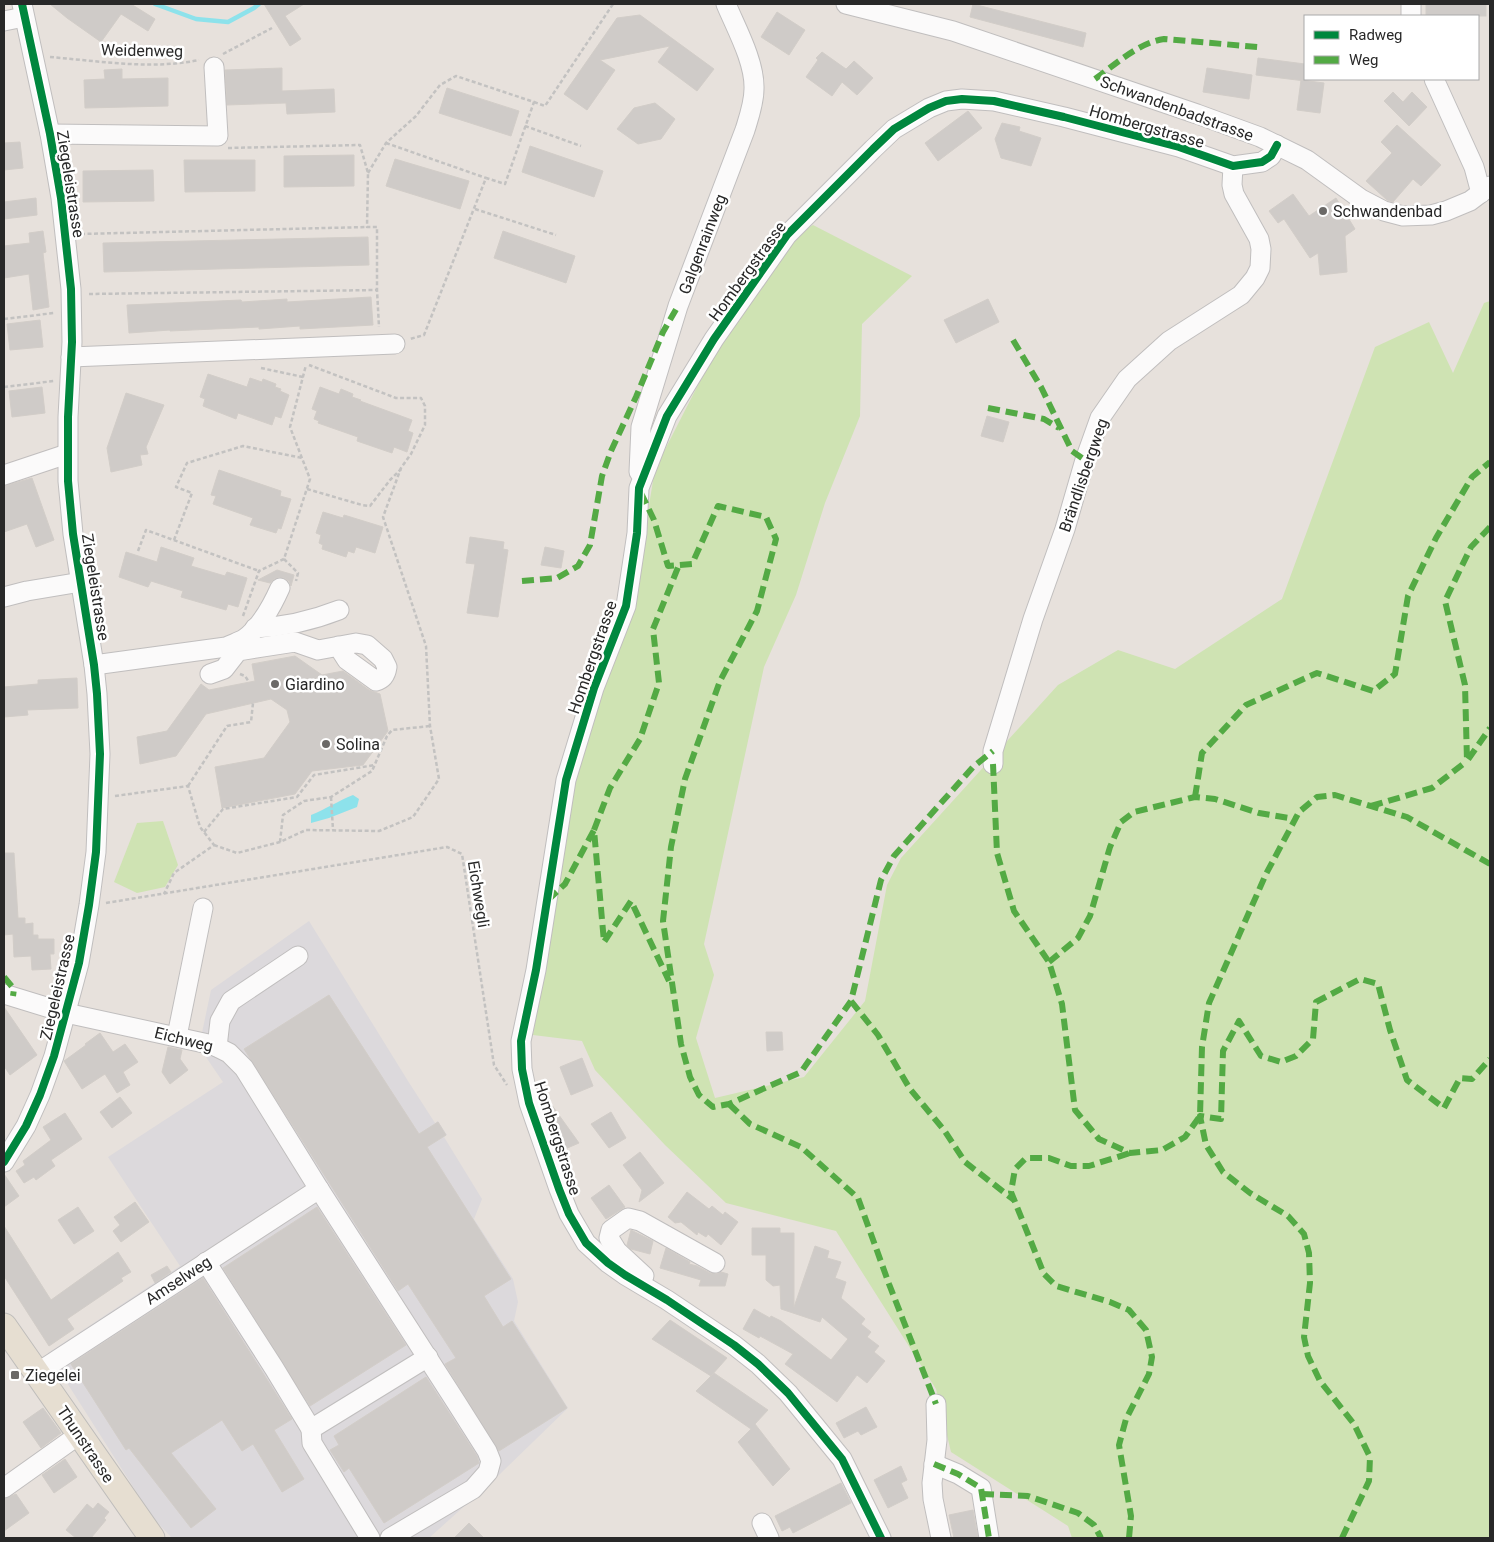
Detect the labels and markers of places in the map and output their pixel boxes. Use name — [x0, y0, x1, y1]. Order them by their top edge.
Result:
place label: Schwandenbad — [1333, 202, 1442, 221]
marker: Schwandenbad — [1317, 205, 1329, 217]
place label: Giardino — [285, 675, 345, 694]
marker: Giardino — [269, 678, 281, 690]
place label: Solina — [336, 735, 380, 754]
marker: Solina — [320, 738, 332, 750]
place label: Ziegelei — [25, 1366, 81, 1385]
marker: Ziegelei — [9, 1369, 21, 1381]

